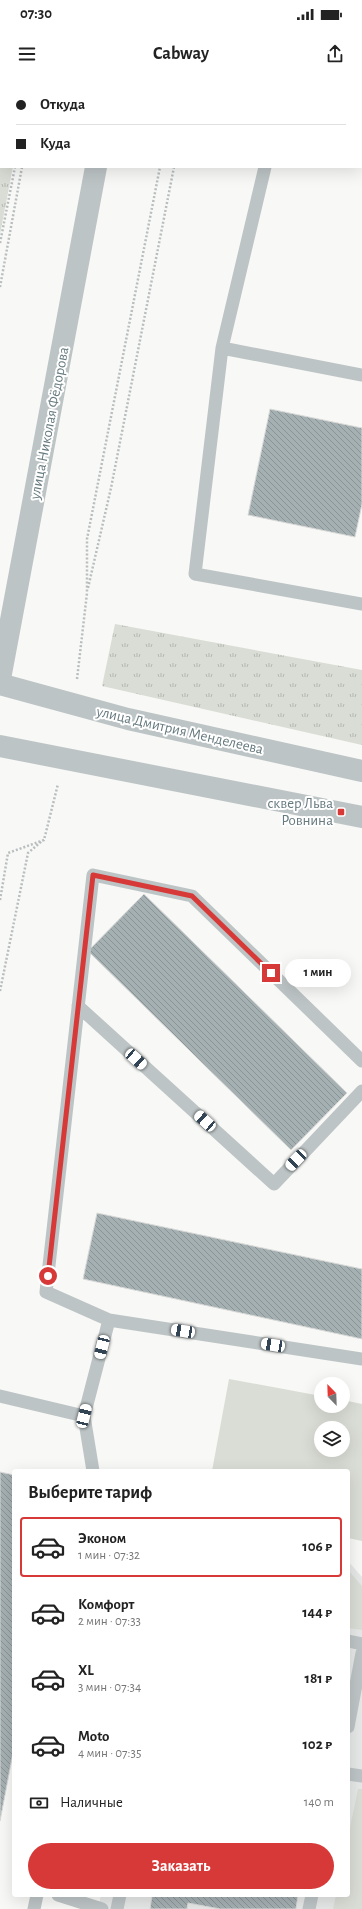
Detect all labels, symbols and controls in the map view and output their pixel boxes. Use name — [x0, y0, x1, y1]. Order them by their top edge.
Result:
text: 07:30 — [20, 6, 52, 21]
icon: menu — [16, 43, 38, 65]
icon: share — [324, 43, 346, 65]
text: Cabway — [153, 45, 209, 63]
text: Откуда — [40, 97, 85, 112]
text: Куда — [40, 136, 71, 151]
street label: улица Николая Фёдорова — [27, 346, 72, 502]
street label: улица Дмитрия Менделеева — [94, 704, 265, 757]
place label: сквер Льва Ровнина — [267, 796, 333, 828]
marker: сквер Льва Ровнина — [336, 807, 346, 817]
callout: 1 мин — [285, 959, 351, 987]
route end — [262, 964, 280, 982]
text: 1 мин — [304, 966, 333, 979]
car — [123, 1047, 149, 1071]
car — [192, 1109, 218, 1133]
car — [283, 1147, 309, 1173]
route start — [39, 1267, 57, 1285]
car — [170, 1323, 196, 1339]
car — [93, 1334, 111, 1360]
car — [260, 1337, 286, 1353]
north arrow — [314, 1377, 350, 1413]
map controls — [314, 1377, 350, 1457]
car — [75, 1403, 93, 1429]
button: layers — [314, 1421, 350, 1457]
text: Выберите тариф — [28, 1484, 152, 1502]
icon: car — [30, 1529, 66, 1565]
text: Эконом — [78, 1531, 126, 1546]
text: 106 ₽ — [302, 1539, 332, 1554]
text: 1 мин · 07:32 — [78, 1549, 140, 1562]
icon: car — [30, 1595, 66, 1631]
text: Комфорт — [78, 1597, 134, 1612]
text: 144 ₽ — [302, 1605, 332, 1620]
text: 2 мин · 07:33 — [78, 1615, 141, 1628]
icon: car — [30, 1661, 66, 1697]
text: XL — [78, 1663, 94, 1678]
text: 181 ₽ — [305, 1671, 332, 1686]
text: 3 мин · 07:34 — [78, 1681, 141, 1694]
icon: car — [30, 1727, 66, 1763]
text: Moto — [78, 1729, 110, 1744]
text: 102 ₽ — [302, 1737, 332, 1752]
text: 4 мин · 07:35 — [78, 1747, 141, 1760]
icon: cash — [28, 1792, 50, 1814]
text: Наличные — [60, 1795, 123, 1810]
text: 140 m — [304, 1796, 334, 1809]
button: Заказать — [28, 1843, 334, 1889]

